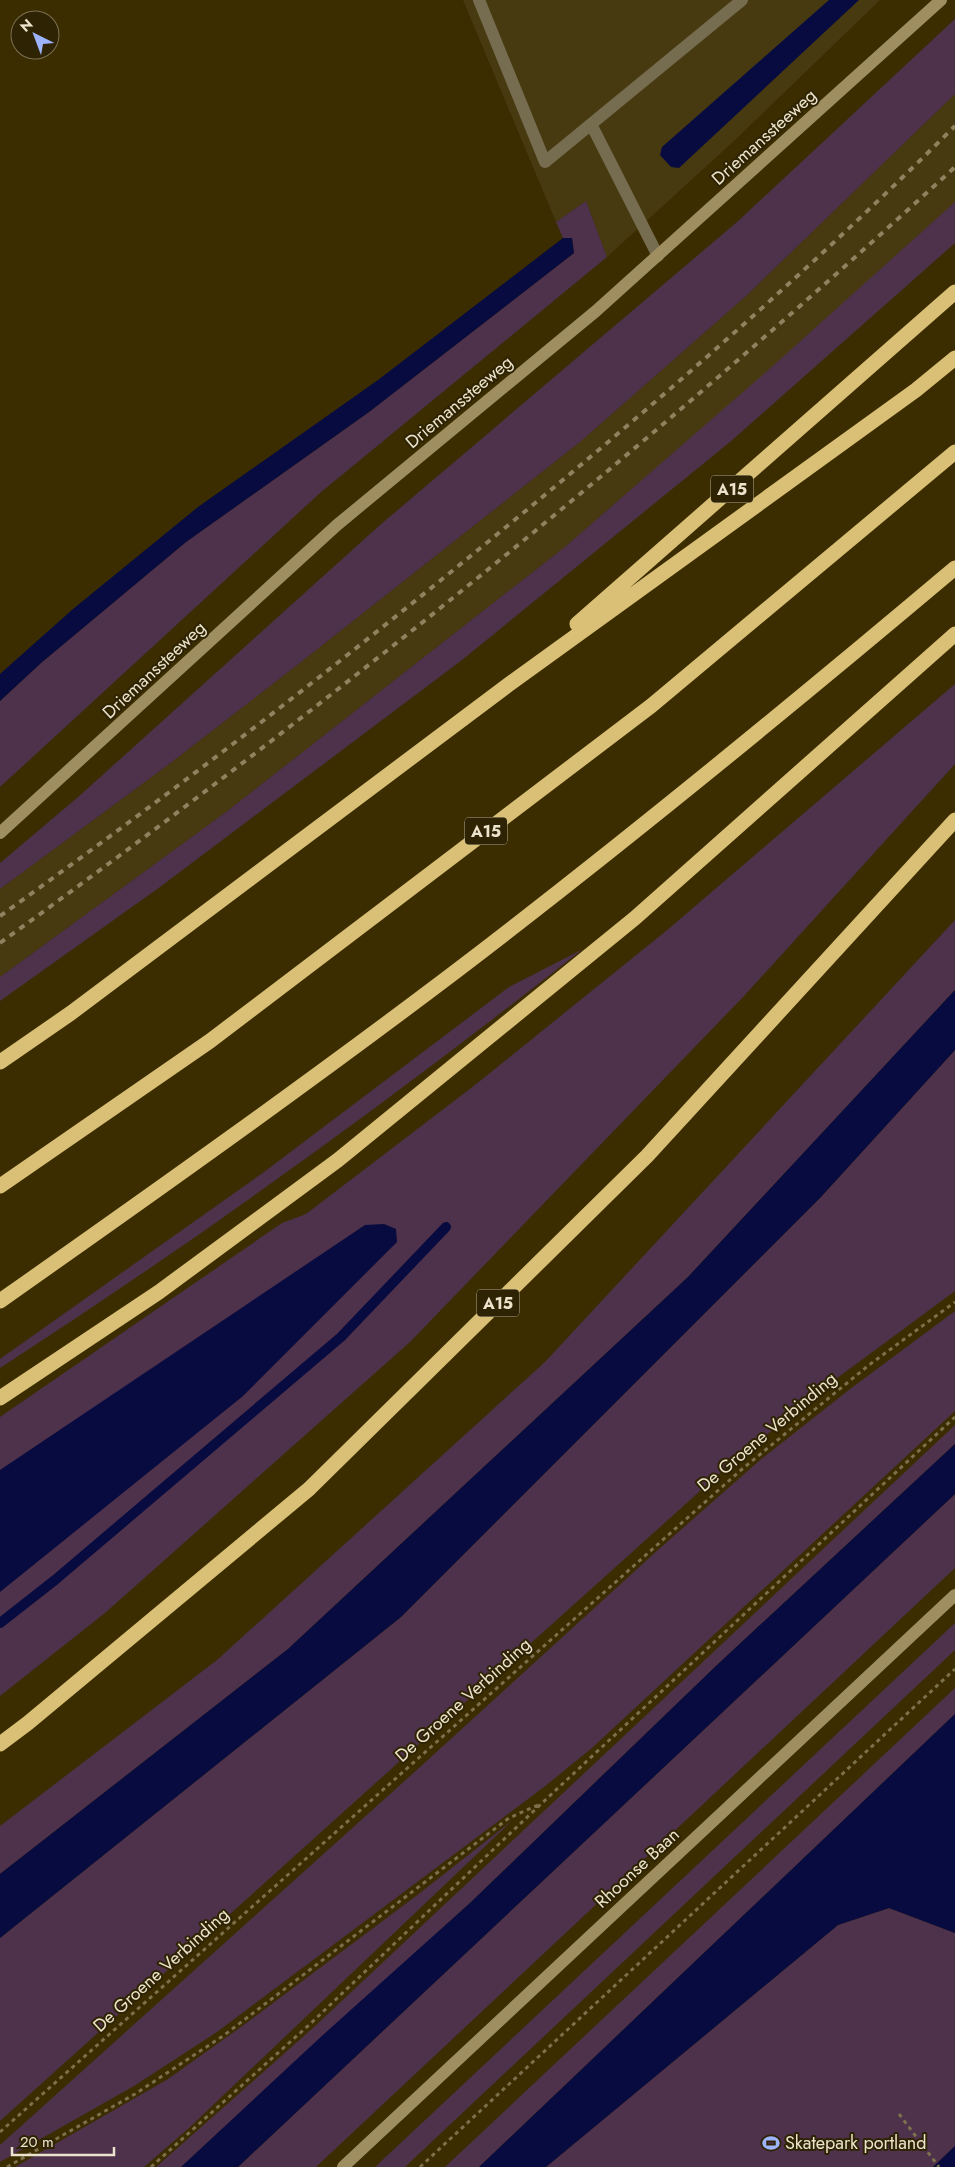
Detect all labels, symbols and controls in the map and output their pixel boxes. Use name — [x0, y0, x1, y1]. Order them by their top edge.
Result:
north arrow — [10, 10, 60, 60]
text: N — [15, 14, 37, 36]
street label: Driemanssteeweg — [706, 83, 822, 191]
street label: Driemanssteeweg — [400, 349, 518, 455]
road number: A15 — [711, 476, 753, 502]
street label: Driemanssteeweg — [96, 615, 212, 725]
road number: A15 — [465, 818, 507, 844]
road number: A15 — [477, 1290, 519, 1316]
street label: De Groene Verbinding — [692, 1366, 842, 1498]
street label: De Groene Verbinding — [389, 1632, 537, 1768]
street label: Rhoonse Baan — [589, 1822, 685, 1914]
street label: De Groene Verbinding — [87, 1902, 235, 2038]
scale bar — [12, 2124, 115, 2156]
place label: Skatepark portland — [785, 2130, 927, 2156]
text: 20 m — [20, 2131, 54, 2153]
sports icon: Skatepark portland — [761, 2133, 781, 2153]

